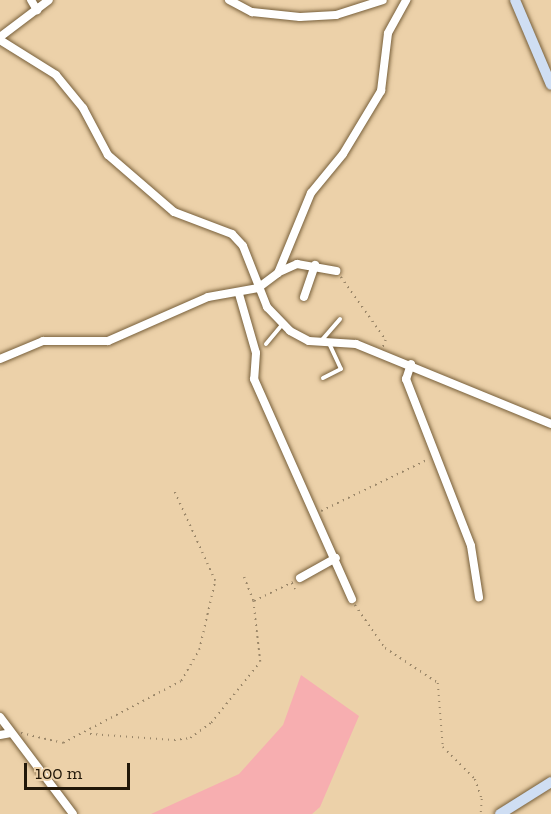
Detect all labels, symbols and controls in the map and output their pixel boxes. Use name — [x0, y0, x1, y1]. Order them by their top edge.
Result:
scale bar — [27, 751, 134, 789]
text: 100 m — [35, 762, 82, 784]

